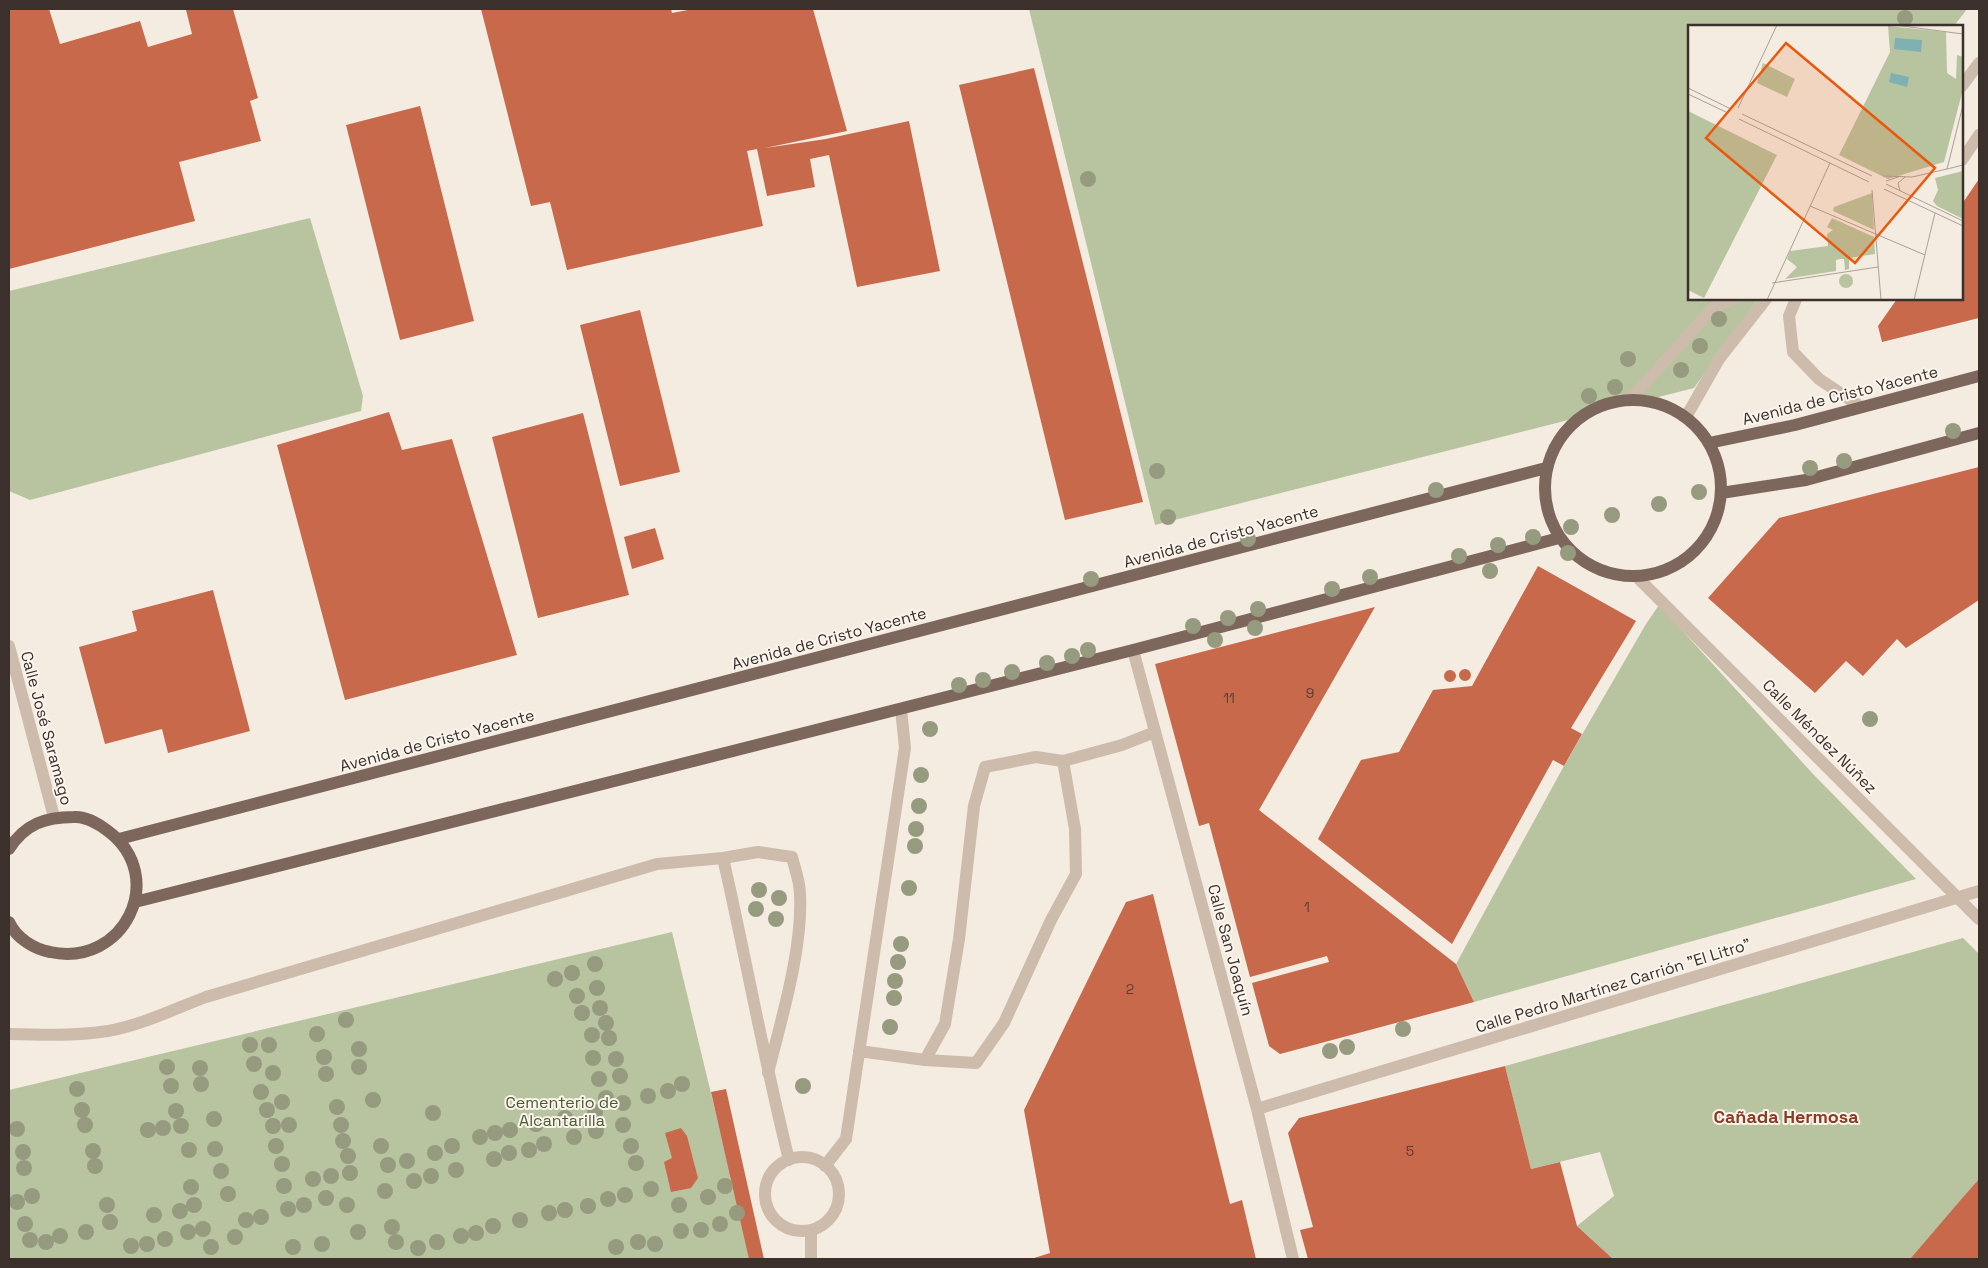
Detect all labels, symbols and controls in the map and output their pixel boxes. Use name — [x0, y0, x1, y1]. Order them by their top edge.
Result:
inset map — [1688, 25, 1963, 300]
street label: Avenida de Cristo Yacente — [1740, 361, 1940, 430]
street label: Avenida de Cristo Yacente — [1121, 500, 1321, 573]
street label: Avenida de Cristo Yacente — [729, 602, 929, 675]
street label: Calle José Saramago — [16, 649, 77, 808]
street label: Calle Méndez Núñez — [1758, 675, 1881, 798]
house number: 9 — [1306, 684, 1314, 702]
house number: 11 — [1223, 689, 1235, 707]
street label: Avenida de Cristo Yacente — [337, 704, 537, 777]
street label: Calle San Joaquín — [1203, 882, 1258, 1018]
house number: 1 — [1304, 898, 1310, 916]
street label: Calle Pedro Martínez Carrión "El Litro" — [1473, 934, 1753, 1037]
house number: 2 — [1126, 980, 1134, 998]
park label: Cementerio de Alcantarilla — [506, 1092, 618, 1131]
district label: Cañada Hermosa — [1713, 1105, 1859, 1128]
house number: 5 — [1406, 1142, 1414, 1160]

